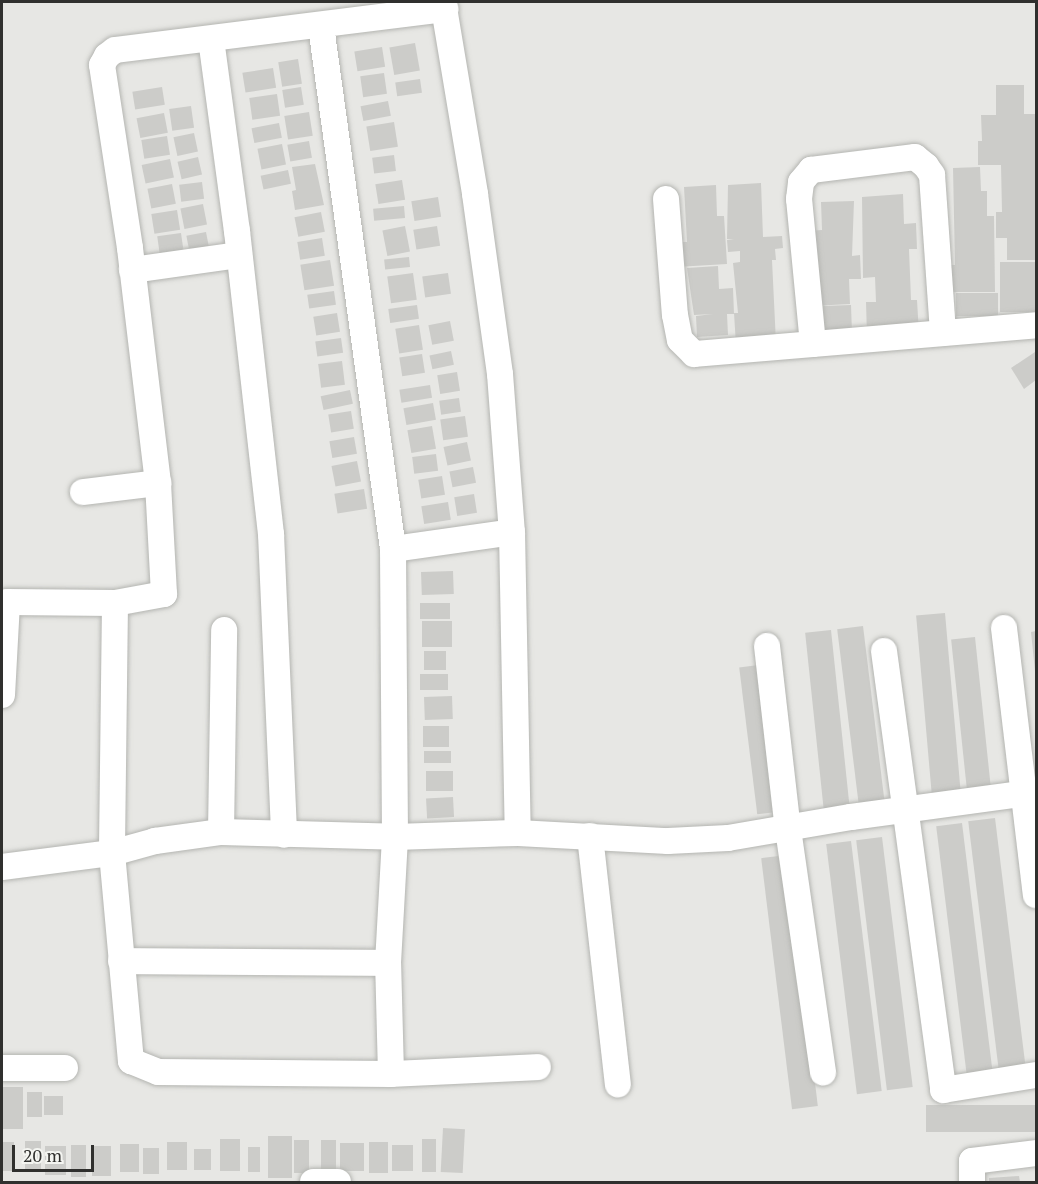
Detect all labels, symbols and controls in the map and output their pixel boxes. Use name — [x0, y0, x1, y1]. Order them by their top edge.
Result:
scale bar — [15, 1133, 98, 1171]
text: 20 m — [23, 1143, 62, 1167]

